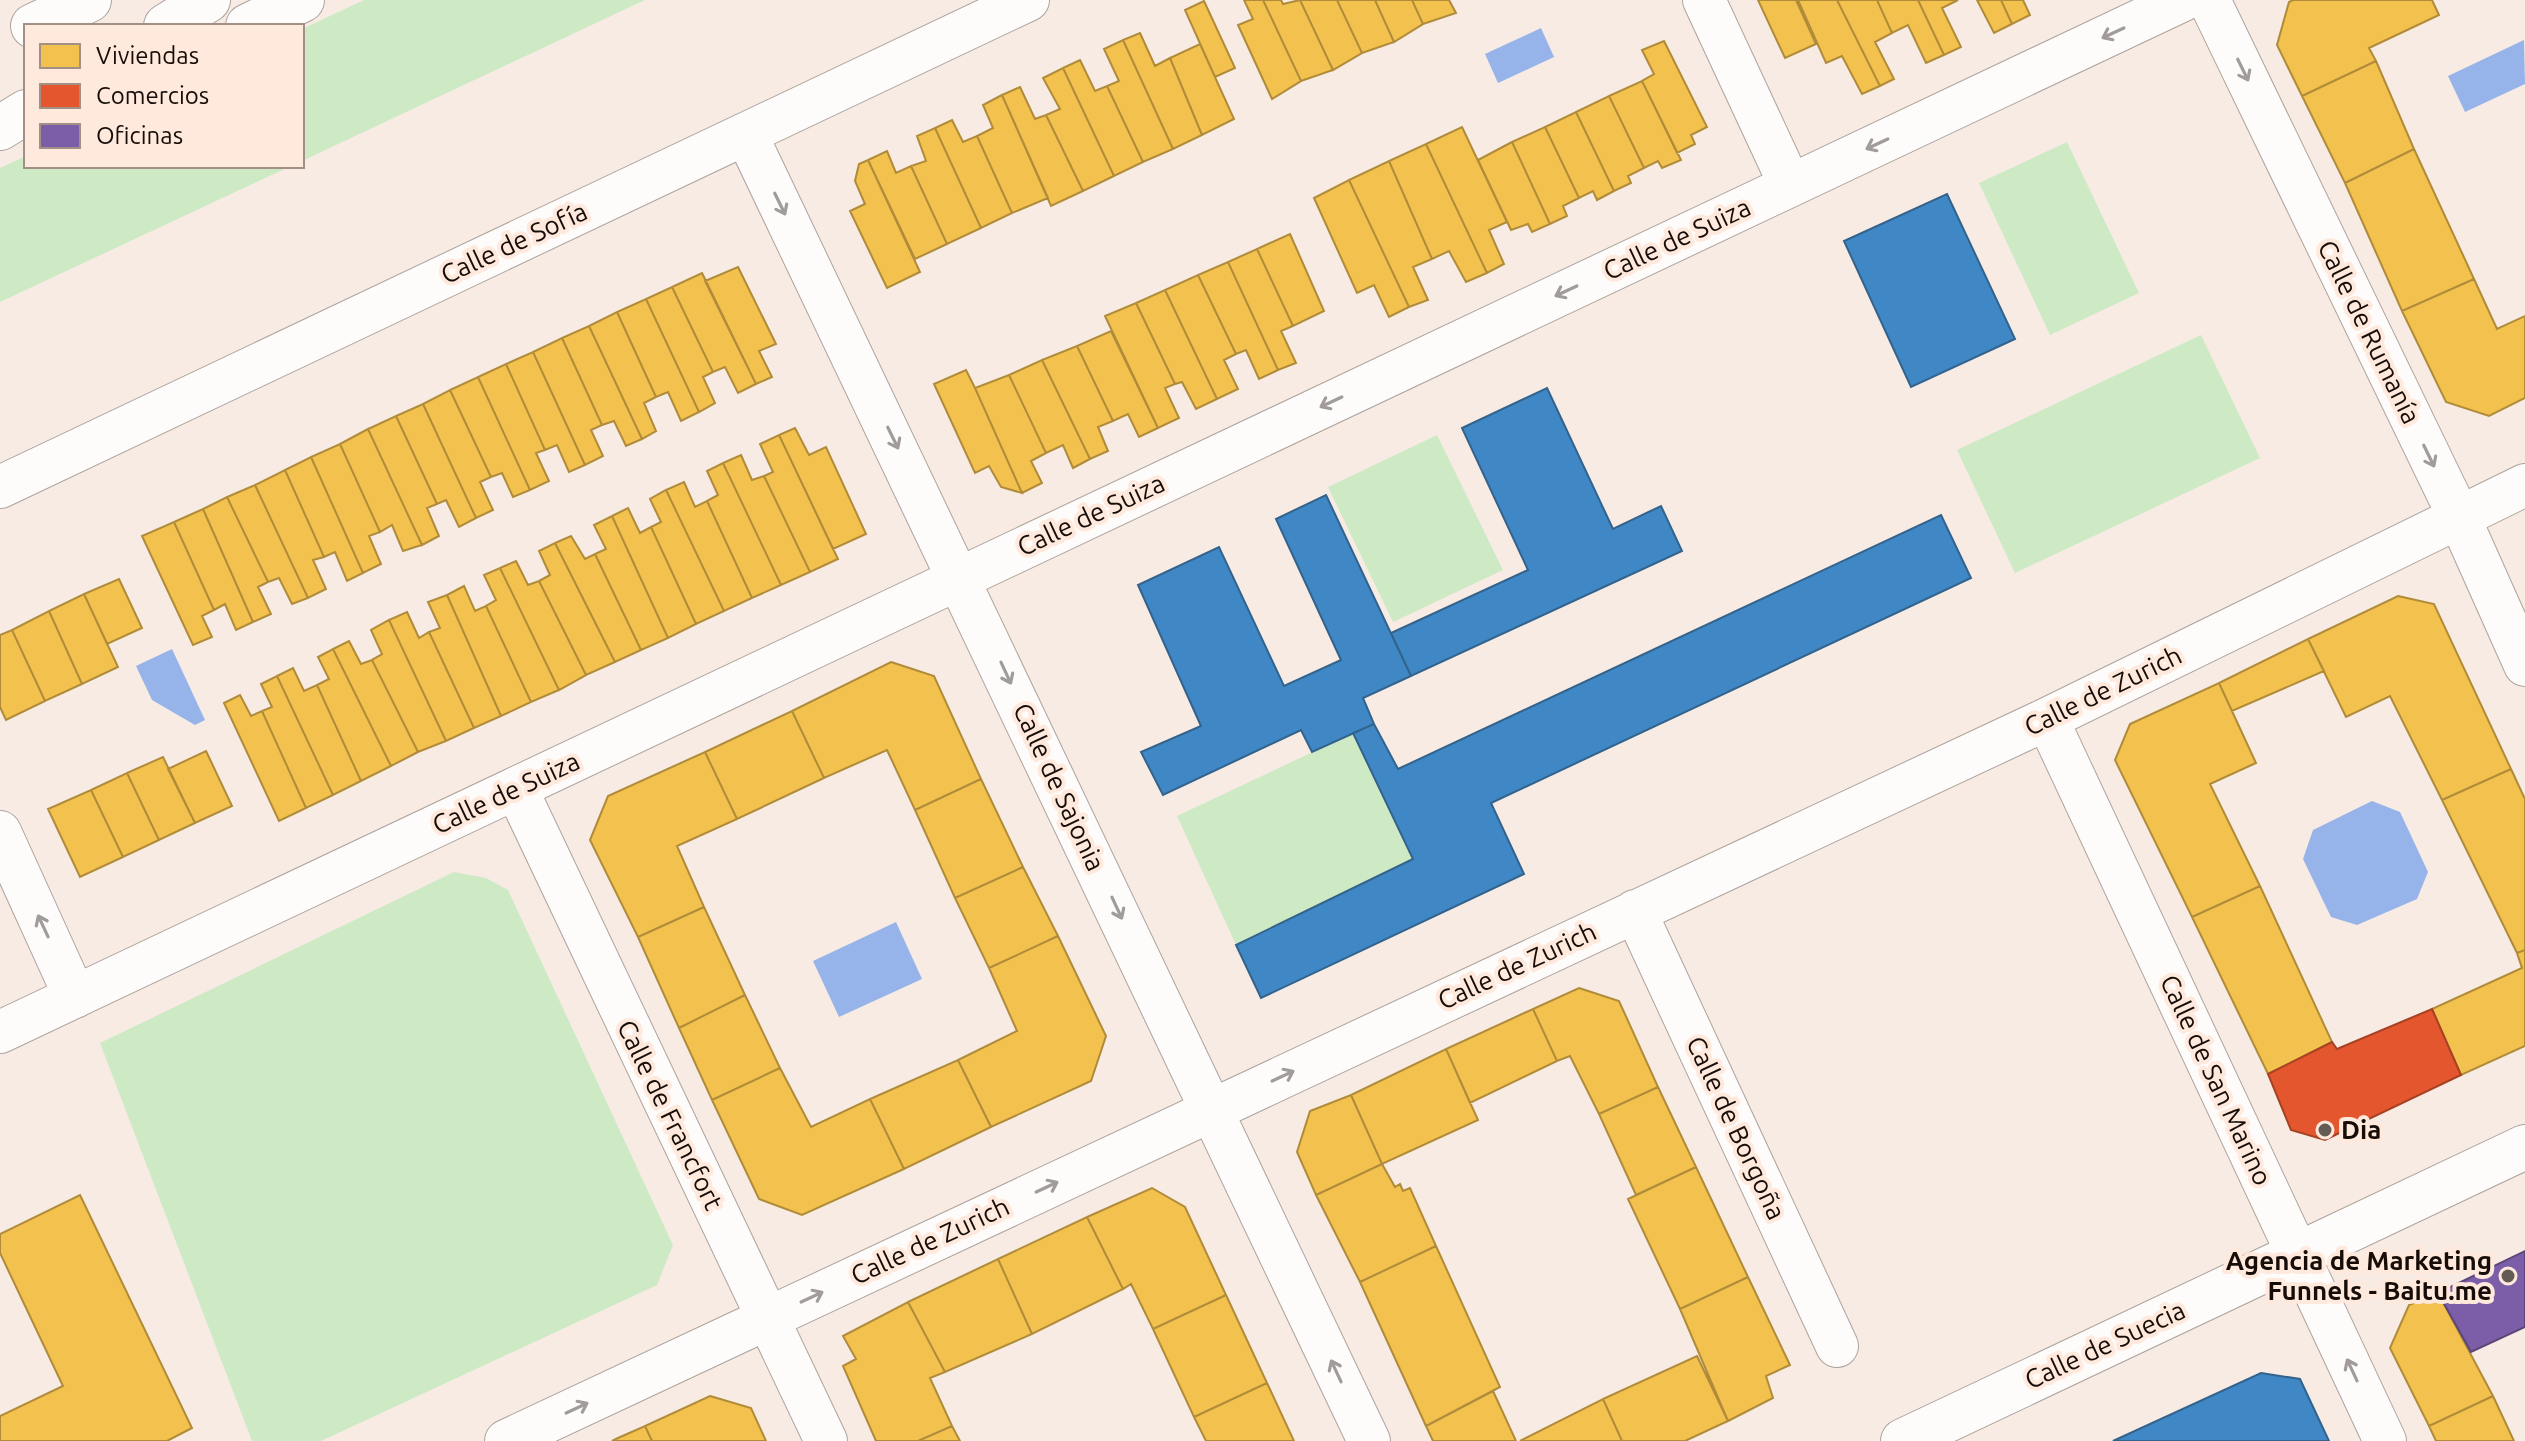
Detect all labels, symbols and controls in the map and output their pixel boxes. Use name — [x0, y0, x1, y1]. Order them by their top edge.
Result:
legend — [24, 24, 304, 168]
one-way arrow — [2101, 26, 2125, 41]
text: Viviendas — [96, 42, 199, 69]
one-way arrow — [2236, 58, 2251, 82]
text: Comercios — [96, 82, 209, 109]
text: Oficinas — [96, 122, 183, 149]
one-way arrow — [1866, 137, 1890, 152]
one-way arrow — [773, 191, 789, 215]
street label: Calle de Suiza — [1599, 192, 1755, 285]
street label: Calle de Sofía — [436, 196, 592, 289]
street label: Calle de Rumanía — [2313, 235, 2426, 428]
one-way arrow — [1555, 284, 1579, 299]
one-way arrow — [1319, 395, 1343, 410]
one-way arrow — [886, 426, 901, 450]
one-way arrow — [2422, 443, 2437, 467]
street label: Calle de Suiza — [1013, 468, 1169, 561]
street label: Calle de Zurich — [2019, 640, 2186, 741]
one-way arrow — [999, 660, 1014, 684]
street label: Calle de Sajonia — [1008, 698, 1111, 875]
street label: Calle de Suiza — [428, 746, 584, 839]
one-way arrow — [1110, 895, 1125, 919]
one-way arrow — [35, 914, 50, 938]
street label: Calle de Zurich — [1433, 916, 1601, 1015]
street label: Calle de San Marino — [2155, 970, 2278, 1190]
street label: Calle de Francfort — [612, 1015, 729, 1214]
street label: Calle de Borgoña — [1681, 1032, 1792, 1224]
one-way arrow — [1270, 1068, 1294, 1083]
place label: Dia — [2341, 1115, 2381, 1144]
marker: Dia — [2316, 1121, 2334, 1139]
one-way arrow — [1035, 1179, 1059, 1194]
street label: Calle de Zurich — [846, 1191, 1014, 1290]
place label: Agencia de Marketing Funnels - Baitu.me — [2226, 1246, 2492, 1305]
marker: Agencia de Marketing Funnels - Baitu.me — [2499, 1267, 2517, 1285]
one-way arrow — [799, 1289, 823, 1304]
street label: Calle de Suecia — [2020, 1295, 2189, 1394]
one-way arrow — [1328, 1359, 1343, 1383]
one-way arrow — [2344, 1359, 2359, 1383]
one-way arrow — [564, 1400, 588, 1415]

